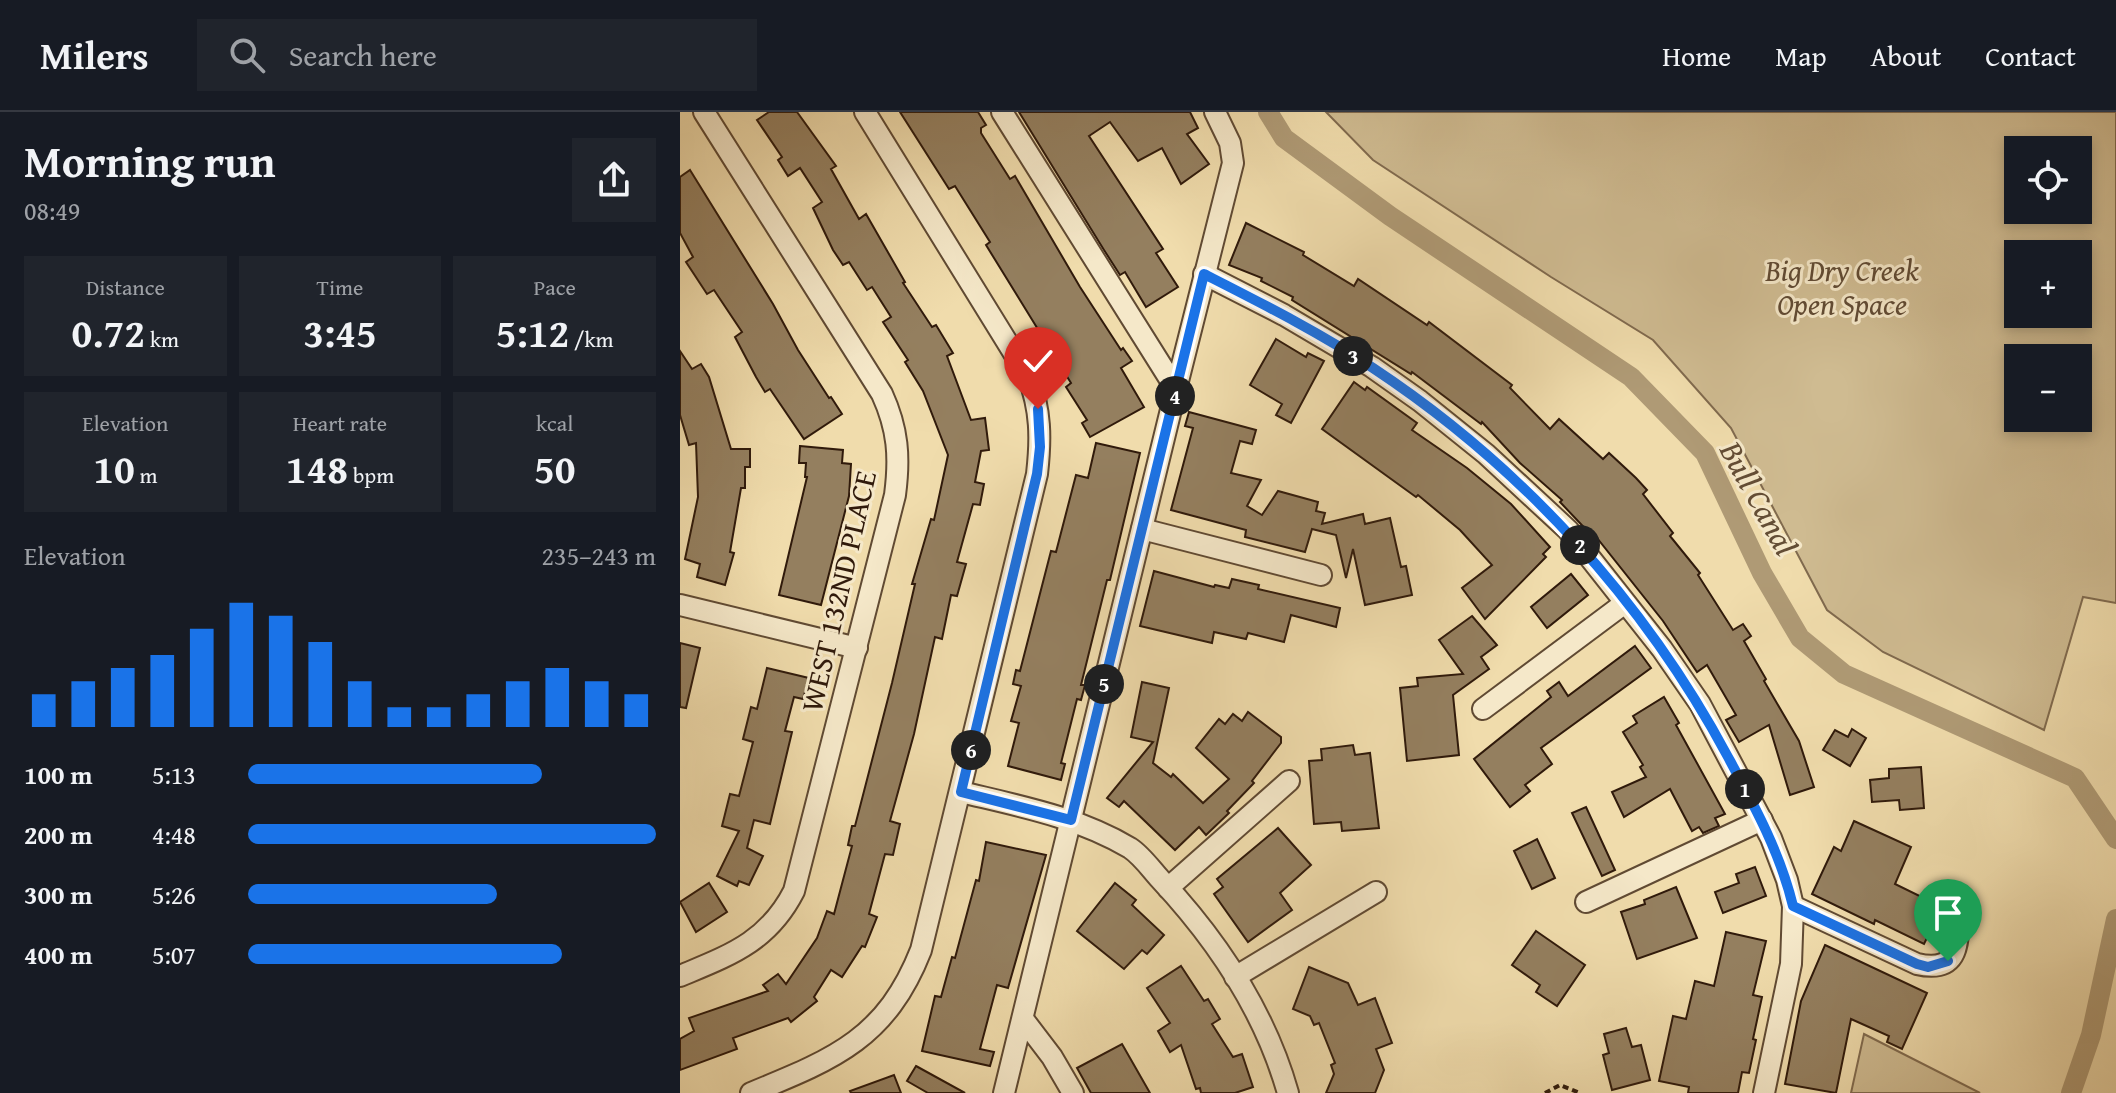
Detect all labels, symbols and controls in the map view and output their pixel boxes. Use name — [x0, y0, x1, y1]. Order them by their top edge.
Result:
search box — [197, 19, 757, 91]
text: Milers — [40, 27, 149, 83]
icon: search — [225, 33, 269, 77]
text: Search here — [289, 33, 437, 77]
text: Home — [1662, 35, 1731, 76]
text: Map — [1775, 35, 1827, 76]
text: About — [1871, 35, 1941, 76]
text: Contact — [1985, 35, 2076, 76]
text: Morning run — [24, 129, 275, 193]
map controls — [2004, 136, 2092, 432]
button: locate — [2004, 136, 2092, 224]
button: share — [572, 138, 656, 222]
text: 08:49 — [24, 191, 80, 230]
button: + — [2004, 240, 2092, 328]
park label: Big Dry Creek Open Space — [1764, 248, 1919, 326]
text: Distance — [86, 271, 165, 303]
text: Time — [317, 271, 363, 303]
text: Pace — [534, 271, 576, 303]
text: 0.72 — [72, 303, 145, 362]
text: 3:45 — [303, 303, 377, 362]
text: 5:12 — [496, 303, 569, 362]
text: km — [145, 323, 179, 355]
text: /km — [569, 323, 614, 355]
pin — [1004, 327, 1072, 409]
pin: 3 — [1333, 336, 1373, 376]
icon: check — [1016, 339, 1060, 383]
text: 3 — [1347, 340, 1359, 372]
button: − — [2004, 344, 2092, 432]
pin: 4 — [1155, 376, 1195, 416]
text: 4 — [1169, 380, 1181, 412]
text: Elevation — [82, 407, 168, 439]
text: Heart rate — [293, 407, 387, 439]
text: kcal — [536, 407, 573, 439]
water label: Bull Canal — [1708, 431, 1810, 564]
text: 10 — [93, 439, 135, 498]
text: 148 — [286, 439, 348, 498]
text: 50 — [534, 439, 575, 498]
text: m — [135, 459, 157, 491]
text: bpm — [348, 459, 394, 491]
street label: WEST 132ND PLACE — [789, 466, 887, 716]
pin: 2 — [1560, 525, 1600, 565]
text: 2 — [1574, 529, 1586, 561]
text: Elevation — [24, 536, 126, 575]
text: 235–243 m — [542, 536, 656, 575]
pin: 5 — [1084, 664, 1124, 704]
text: 5 — [1098, 668, 1110, 700]
pin: 6 — [951, 730, 991, 770]
text: 6 — [965, 734, 977, 766]
text: 100 m — [24, 755, 92, 794]
text: 5:13 — [152, 755, 196, 794]
pin: 1 — [1725, 769, 1765, 809]
text: 1 — [1739, 773, 1751, 805]
text: 200 m — [24, 815, 92, 854]
text: 4:48 — [152, 815, 196, 854]
text: 300 m — [24, 875, 92, 914]
text: 5:26 — [152, 875, 196, 914]
pin — [1914, 879, 1982, 961]
icon: arrive — [1926, 891, 1970, 935]
text: 400 m — [24, 935, 92, 974]
text: 5:07 — [152, 935, 196, 974]

